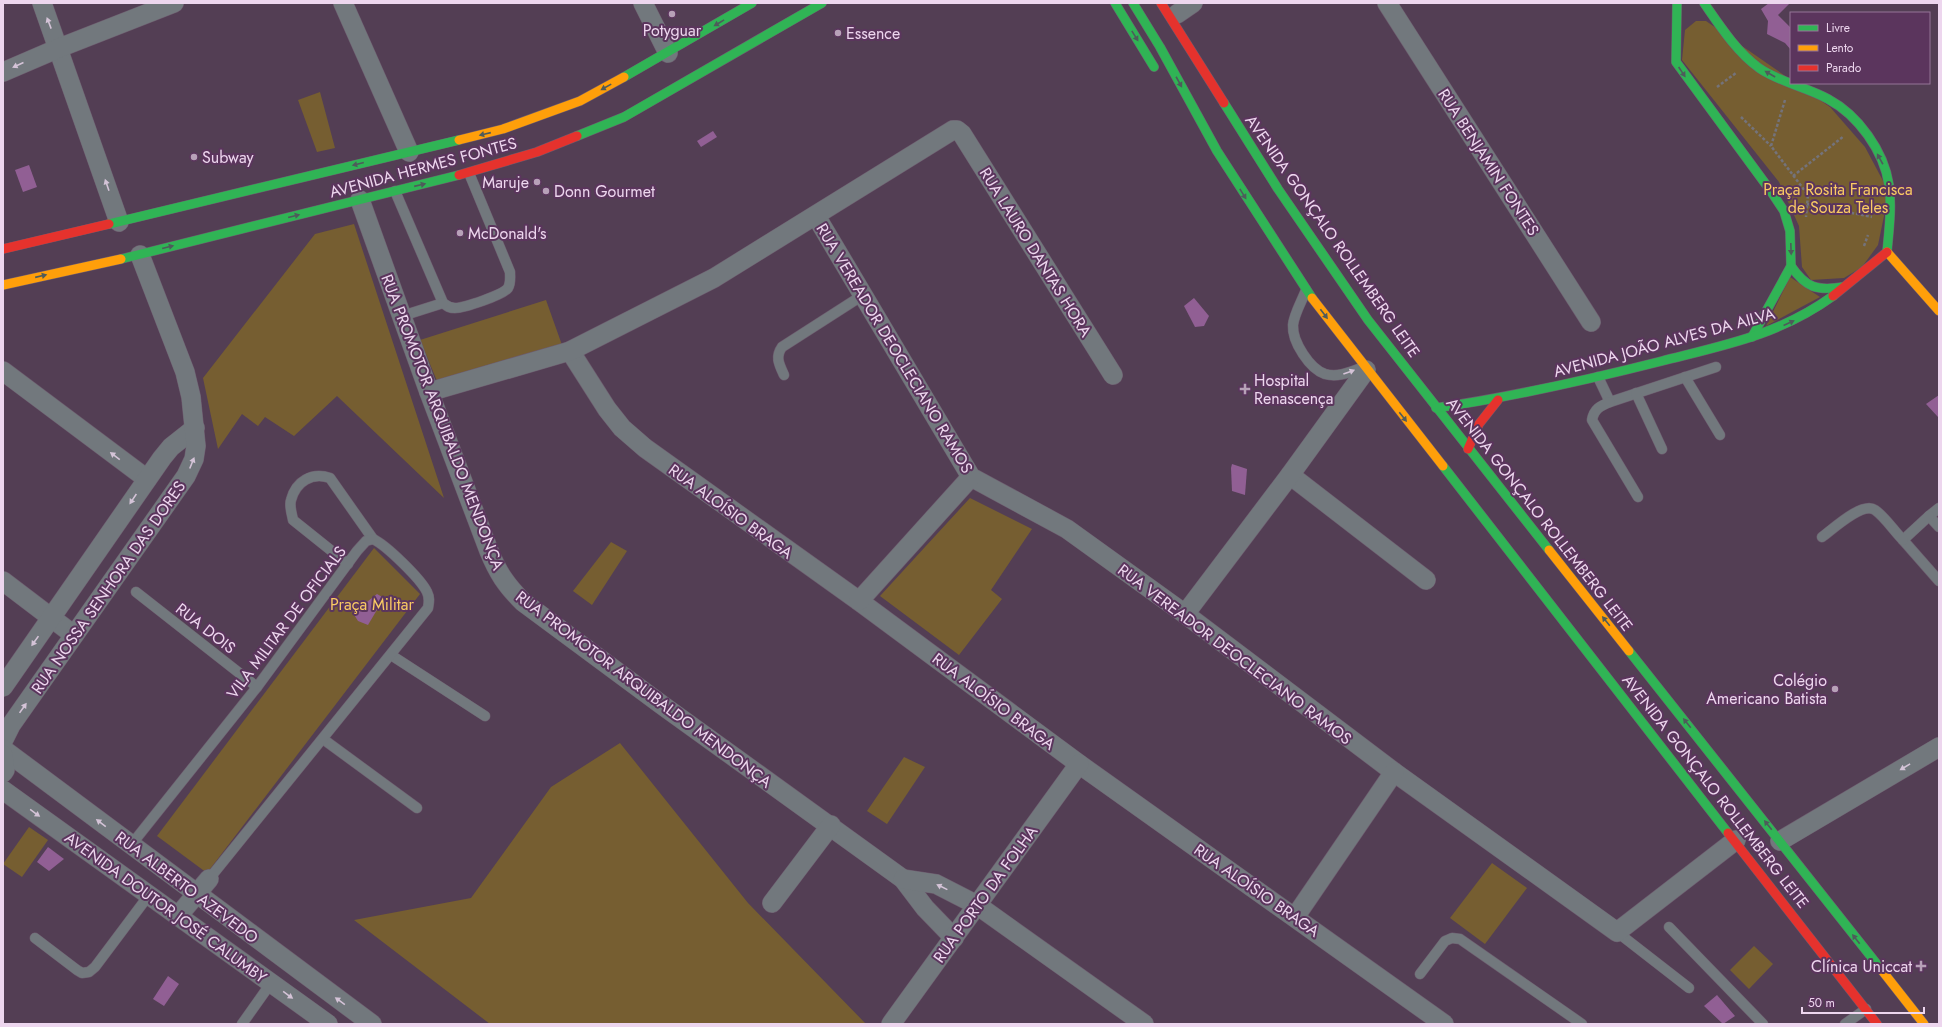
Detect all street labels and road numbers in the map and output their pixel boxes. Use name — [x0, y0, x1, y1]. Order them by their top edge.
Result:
street label: RUA BENJAMIN FONTES — [1432, 84, 1545, 240]
street label: AVENIDA GONÇALO ROLLEMBERG LEITE — [1240, 110, 1426, 362]
street label: AVENIDA HERMES FONTES — [327, 131, 520, 204]
street label: RUA LAURO DANTAS HORA — [974, 163, 1097, 342]
street label: RUA VEREADOR DEOCLECIANO RAMOS — [811, 219, 979, 478]
street label: RUA PROMOTOR ARQUIBALDO MENDONÇA — [375, 271, 510, 574]
street label: AVENIDA JOÃO ALVES DA AILVA — [1551, 302, 1778, 383]
street label: AVENIDA GONÇALO ROLLEMBERG LEITE — [1441, 392, 1638, 636]
street label: RUA ALOÍSIO BRAGA — [664, 458, 798, 565]
street label: RUA NOSSA SENHORA DAS DORES — [26, 476, 191, 698]
street label: VILA MILITAR DE OFICIALS — [221, 541, 352, 704]
street label: RUA VEREADOR DEOCLECIANO RAMOS — [1113, 559, 1357, 750]
street label: RUA PROMOTOR ARQUIBALDO MENDONÇA — [511, 585, 777, 794]
street label: RUA DOIS — [171, 598, 241, 659]
street label: RUA ALOÍSIO BRAGA — [927, 647, 1060, 756]
street label: AVENIDA GONÇALO ROLLEMBERG LEITE — [1617, 669, 1814, 913]
street label: RUA PORTO DA FOLHA — [928, 821, 1043, 968]
street label: AVENIDA DOUTOR JOSÉ CALUMBY — [60, 826, 271, 989]
street label: RUA ALBERTO AZEVEDO — [110, 826, 263, 949]
street label: RUA ALOÍSIO BRAGA — [1189, 838, 1325, 943]

